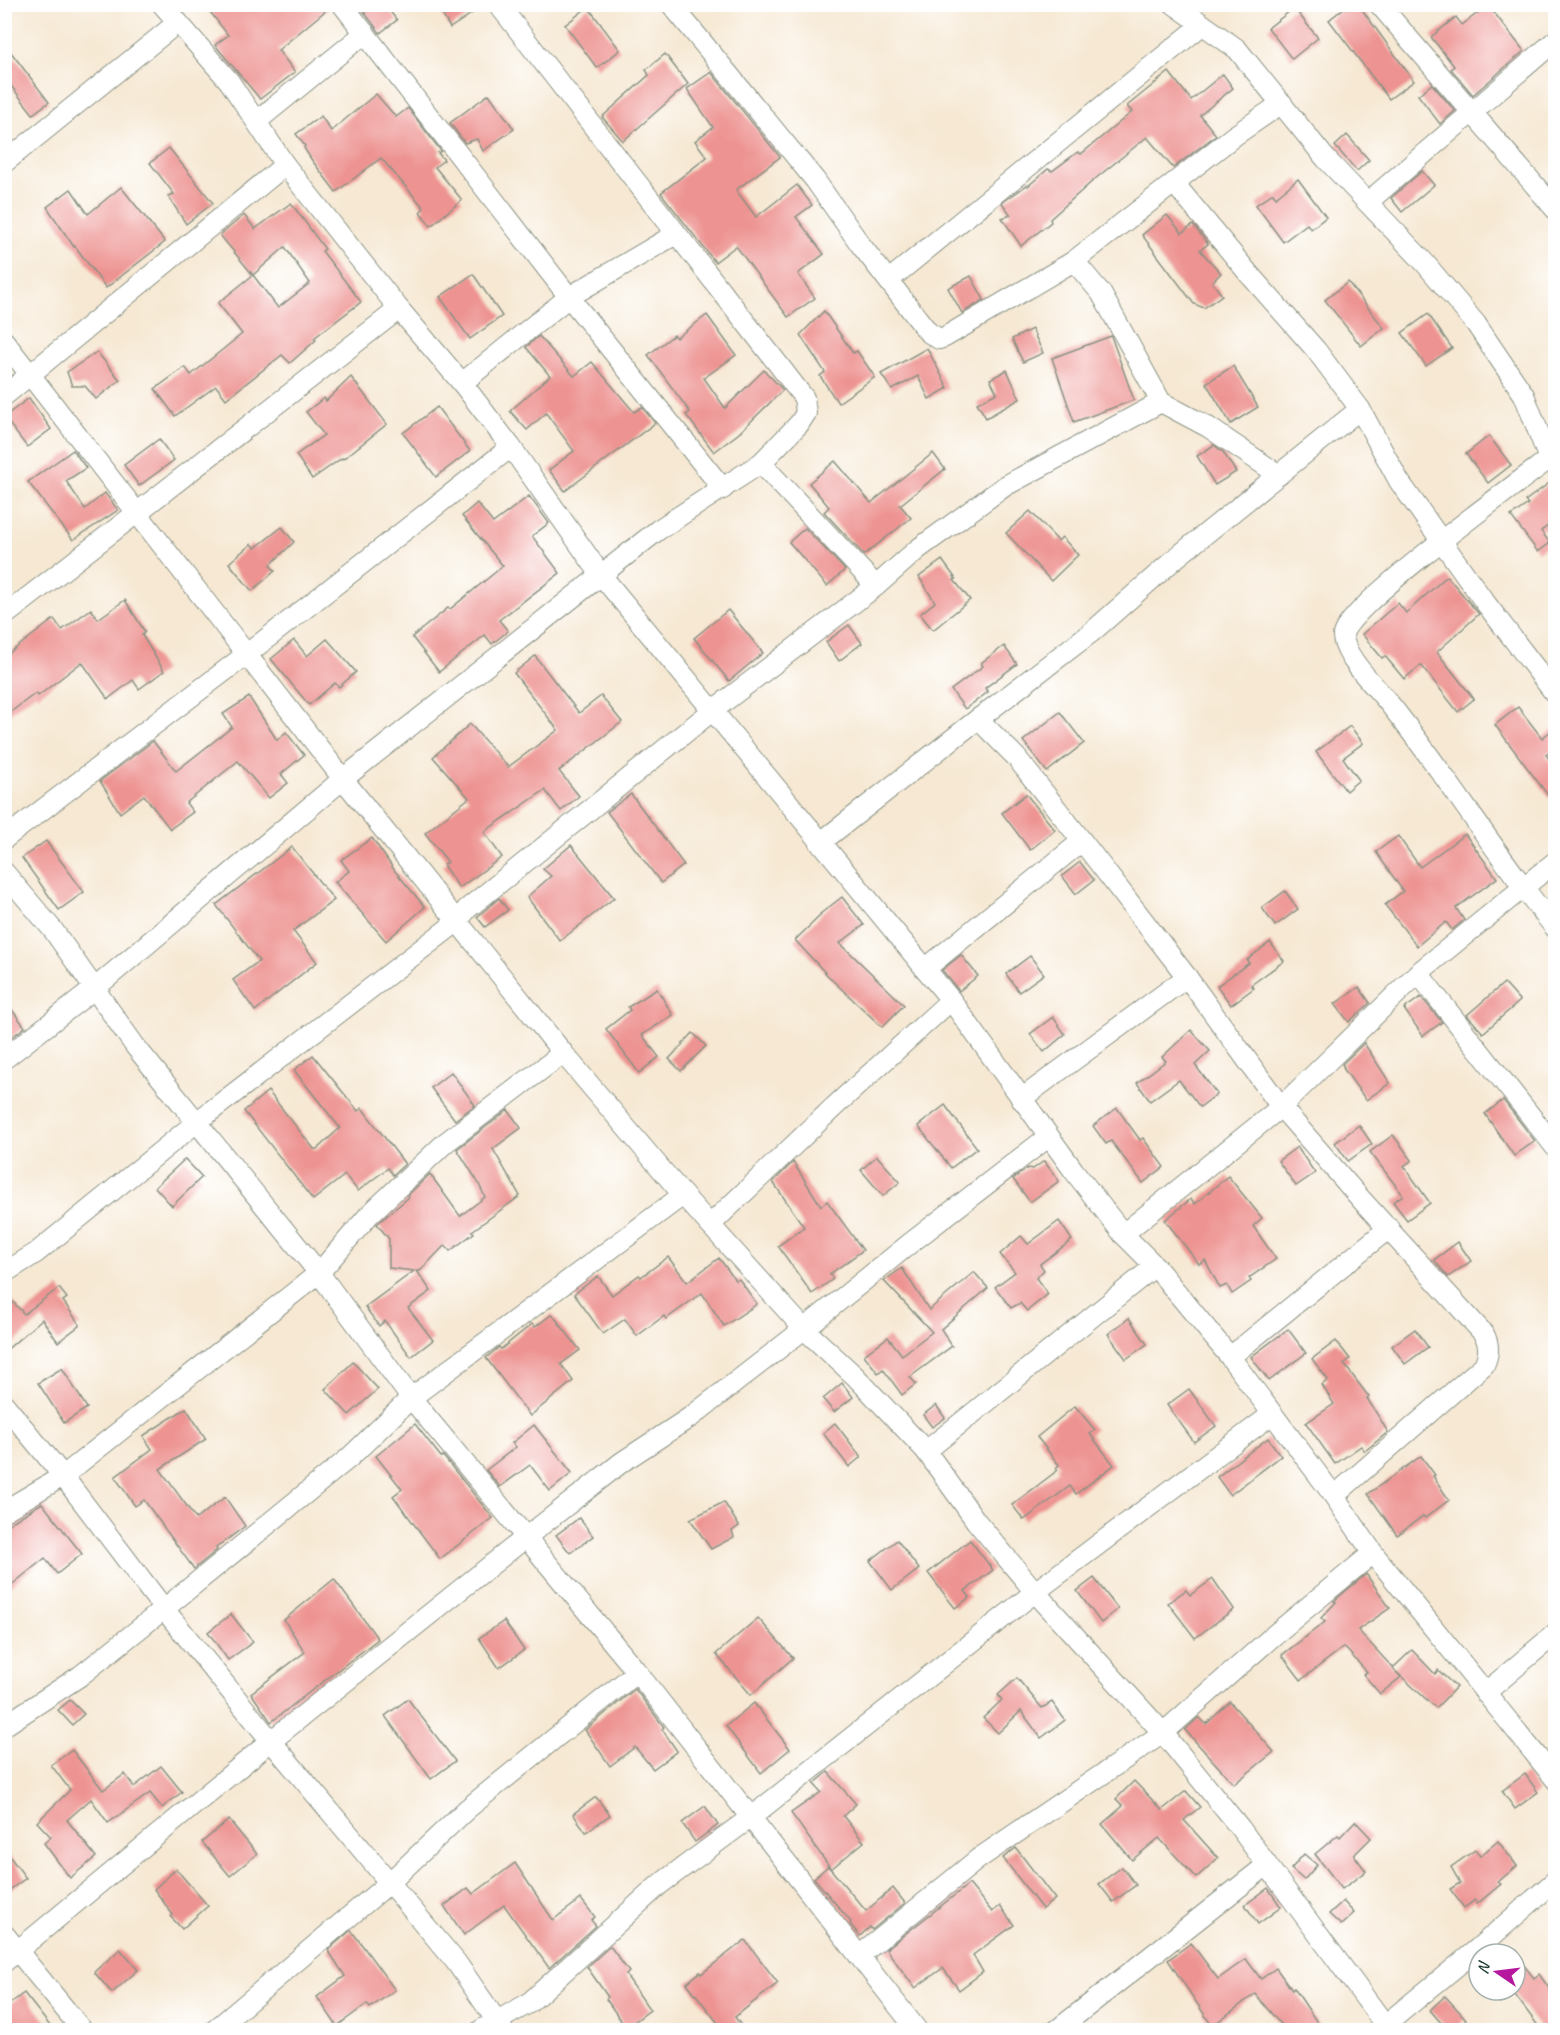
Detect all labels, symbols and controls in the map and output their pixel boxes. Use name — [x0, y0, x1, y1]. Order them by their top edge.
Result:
north arrow — [1467, 1942, 1527, 2002]
text: N — [1473, 1958, 1495, 1976]

